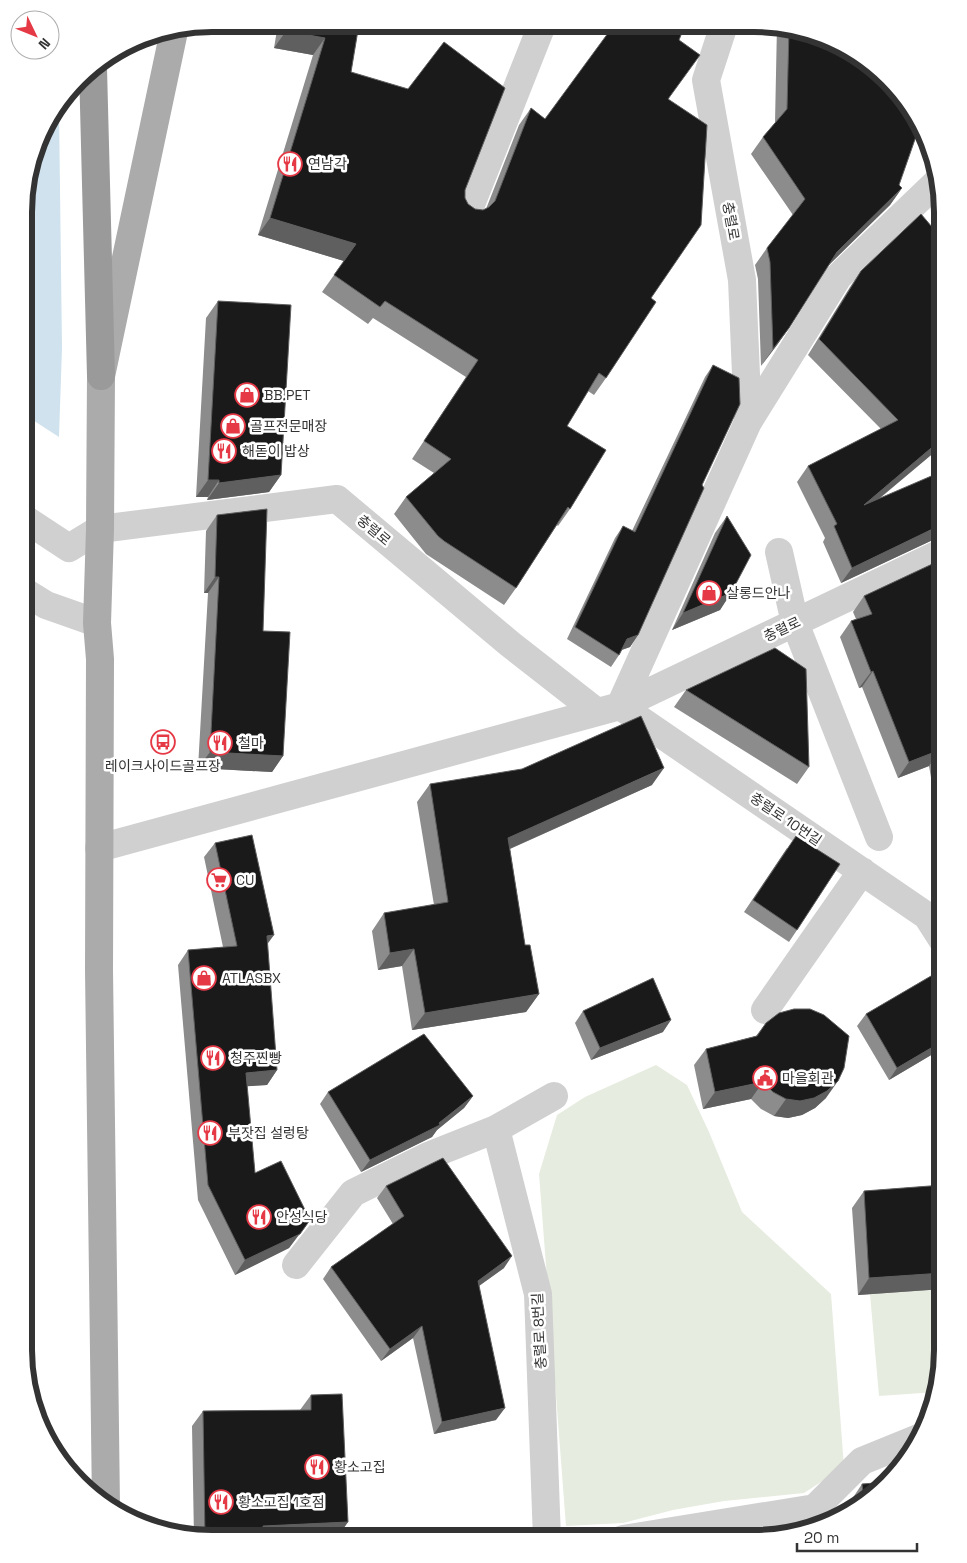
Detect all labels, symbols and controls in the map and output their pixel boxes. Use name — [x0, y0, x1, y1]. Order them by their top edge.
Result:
north arrow — [10, 10, 60, 60]
text: N — [35, 34, 54, 53]
restaurant icon: 연남각 — [277, 151, 303, 177]
place label: 연남각 — [308, 155, 347, 173]
street label: 충렬로 — [719, 200, 743, 242]
shop icon: BB.PET — [234, 382, 260, 408]
place label: BB.PET — [264, 386, 311, 404]
shop icon: 골프전문매장 — [220, 413, 246, 439]
place label: 골프전문매장 — [250, 417, 327, 435]
restaurant icon: 해돋이 밥상 — [211, 438, 237, 464]
place label: 해돋이 밥상 — [242, 442, 310, 460]
street label: 충렬로 — [353, 511, 395, 549]
shop icon: 살롱드안나 — [696, 580, 722, 606]
place label: 살롱드안나 — [726, 584, 791, 602]
street label: 충렬로 — [761, 613, 803, 645]
bus stop icon: 레이크사이드골프장 — [150, 729, 176, 755]
restaurant icon: 철마 — [207, 730, 233, 756]
place label: 철마 — [238, 734, 264, 752]
place label: 레이크사이드골프장 — [105, 757, 221, 775]
street label: 충렬로 10번길 — [747, 788, 825, 850]
supermarket icon: CU — [206, 867, 232, 893]
place label: CU — [236, 871, 254, 889]
shop icon: ATLASBX — [191, 965, 217, 991]
place label: ATLASBX — [222, 969, 281, 987]
restaurant icon: 청주찐빵 — [200, 1045, 226, 1071]
place label: 청주찐빵 — [230, 1049, 282, 1067]
public building icon: 마을회관 — [752, 1065, 778, 1091]
place label: 마을회관 — [782, 1069, 834, 1087]
restaurant icon: 부잣집 설렁탕 — [197, 1120, 223, 1146]
place label: 부잣집 설렁탕 — [228, 1124, 309, 1142]
restaurant icon: 안성식당 — [246, 1204, 272, 1230]
place label: 안성식당 — [276, 1208, 328, 1226]
street label: 충렬로 8번길 — [528, 1292, 550, 1370]
restaurant icon: 황소고집 — [304, 1454, 330, 1480]
place label: 황소고집 — [334, 1458, 386, 1476]
restaurant icon: 황소고집 1호점 — [208, 1489, 234, 1515]
place label: 황소고집 1호점 — [238, 1493, 325, 1511]
scale bar — [797, 1520, 917, 1552]
text: 20 m — [804, 1528, 839, 1547]

